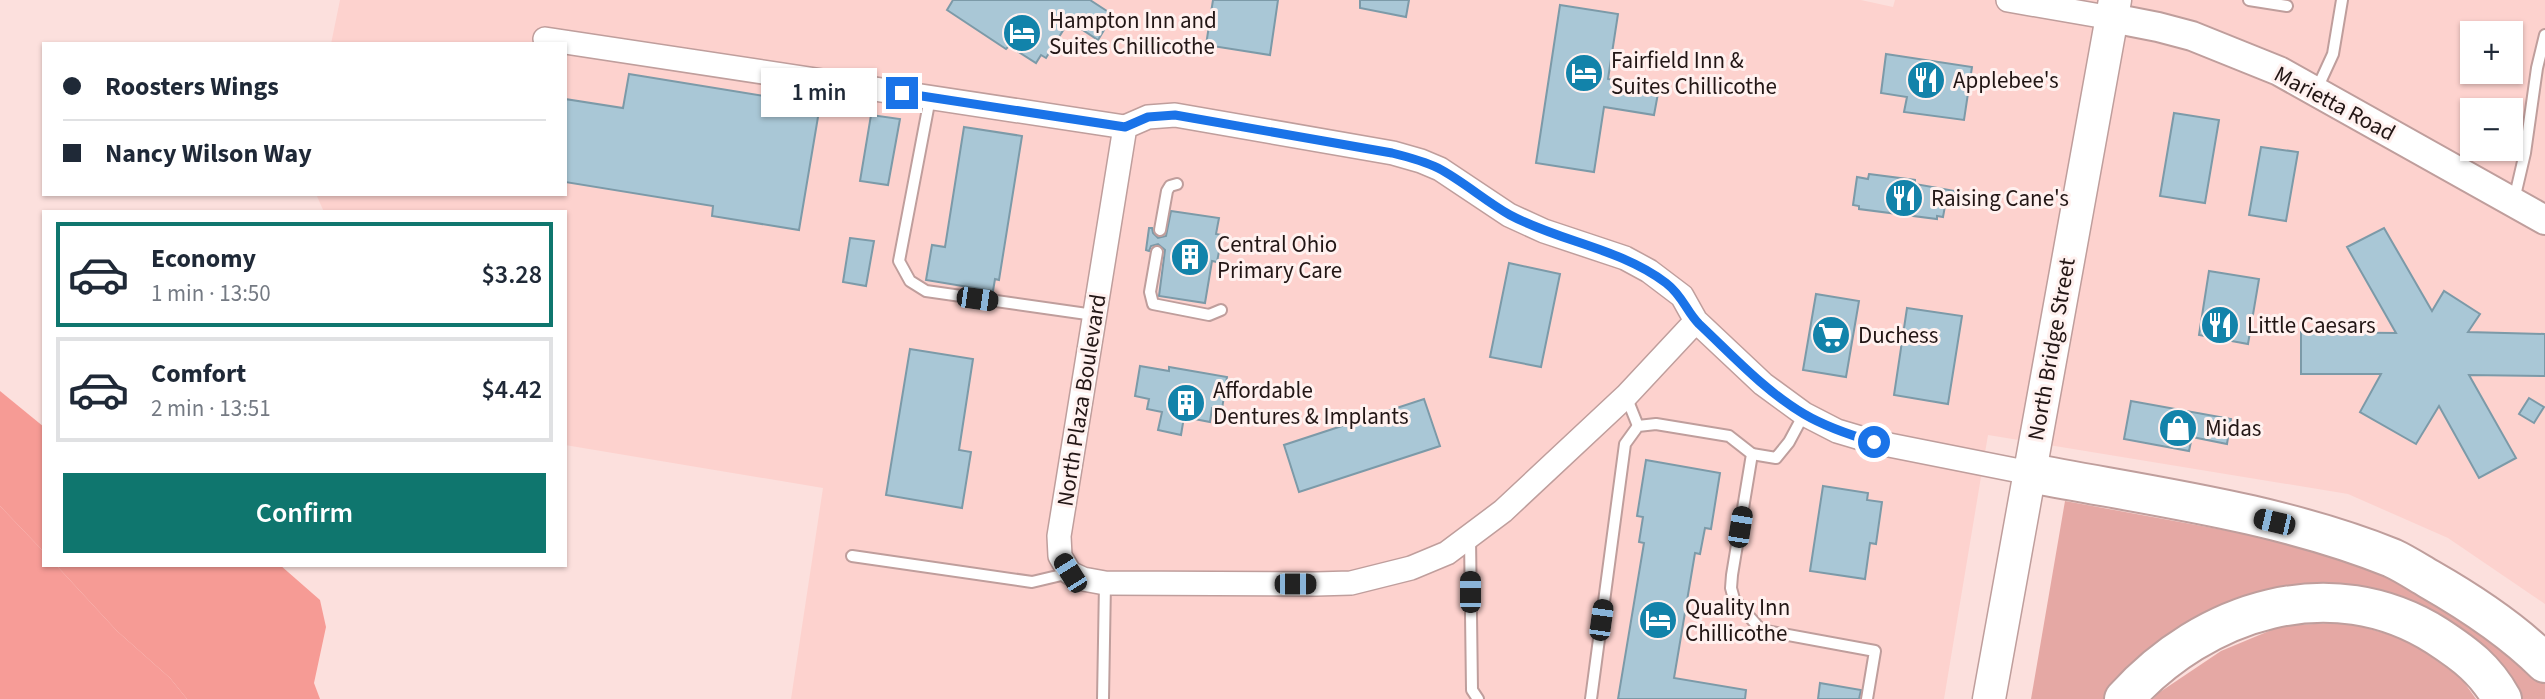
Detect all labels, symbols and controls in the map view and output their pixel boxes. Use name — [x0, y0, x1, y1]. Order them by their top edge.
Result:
place label: Hampton Inn and Suites Chillicothe — [1049, 4, 1217, 63]
hotel icon: Hampton Inn and Suites Chillicothe — [1001, 12, 1043, 54]
map controls — [2460, 21, 2523, 161]
button: + — [2460, 21, 2523, 84]
place label: Fairfield Inn & Suites Chillicothe — [1611, 44, 1777, 103]
hotel icon: Fairfield Inn & Suites Chillicothe — [1563, 52, 1605, 94]
street label: Marietta Road — [2268, 58, 2401, 149]
restaurant icon: Applebee's — [1905, 59, 1947, 101]
place label: Applebee's — [1953, 64, 2059, 97]
text: Roosters Wings — [105, 68, 279, 105]
callout: 1 min — [762, 68, 878, 118]
text: 1 min — [792, 76, 846, 109]
route end — [886, 77, 918, 109]
button: − — [2460, 98, 2523, 161]
text: Nancy Wilson Way — [105, 135, 312, 172]
restaurant icon: Raising Cane's — [1883, 177, 1925, 219]
place label: Raising Cane's — [1931, 182, 2069, 215]
place label: Central Ohio Primary Care — [1217, 228, 1342, 287]
building icon: Central Ohio Primary Care — [1169, 236, 1211, 278]
text: Economy — [151, 240, 256, 277]
icon: car — [67, 243, 130, 306]
street label: North Bridge Street — [2019, 255, 2084, 443]
text: $3.28 — [481, 256, 542, 293]
text: 1 min · 13:50 — [151, 277, 271, 310]
car — [955, 286, 1000, 312]
street label: North Plaza Boulevard — [1048, 292, 1115, 509]
restaurant icon: Little Caesars — [2199, 304, 2241, 346]
place label: Little Caesars — [2247, 309, 2376, 342]
supermarket icon: Duchess — [1810, 314, 1852, 356]
place label: Duchess — [1858, 319, 1938, 352]
text: Comfort — [151, 355, 246, 392]
icon: car — [67, 358, 130, 421]
text: $4.42 — [481, 371, 542, 408]
place label: Affordable Dentures & Implants — [1213, 374, 1409, 433]
building icon: Affordable Dentures & Implants — [1165, 382, 1207, 424]
text: 2 min · 13:51 — [151, 392, 271, 425]
shop icon: Midas — [2157, 407, 2199, 449]
place label: Midas — [2205, 412, 2261, 445]
route start — [1858, 426, 1890, 458]
button: Confirm — [63, 473, 546, 553]
car — [1727, 505, 1754, 549]
car — [2252, 507, 2297, 537]
car — [1050, 550, 1091, 596]
car — [1460, 571, 1481, 613]
car — [1275, 574, 1317, 595]
place label: Quality Inn Chillicothe — [1685, 591, 1790, 650]
car — [1588, 598, 1615, 642]
hotel icon: Quality Inn Chillicothe — [1637, 599, 1679, 641]

